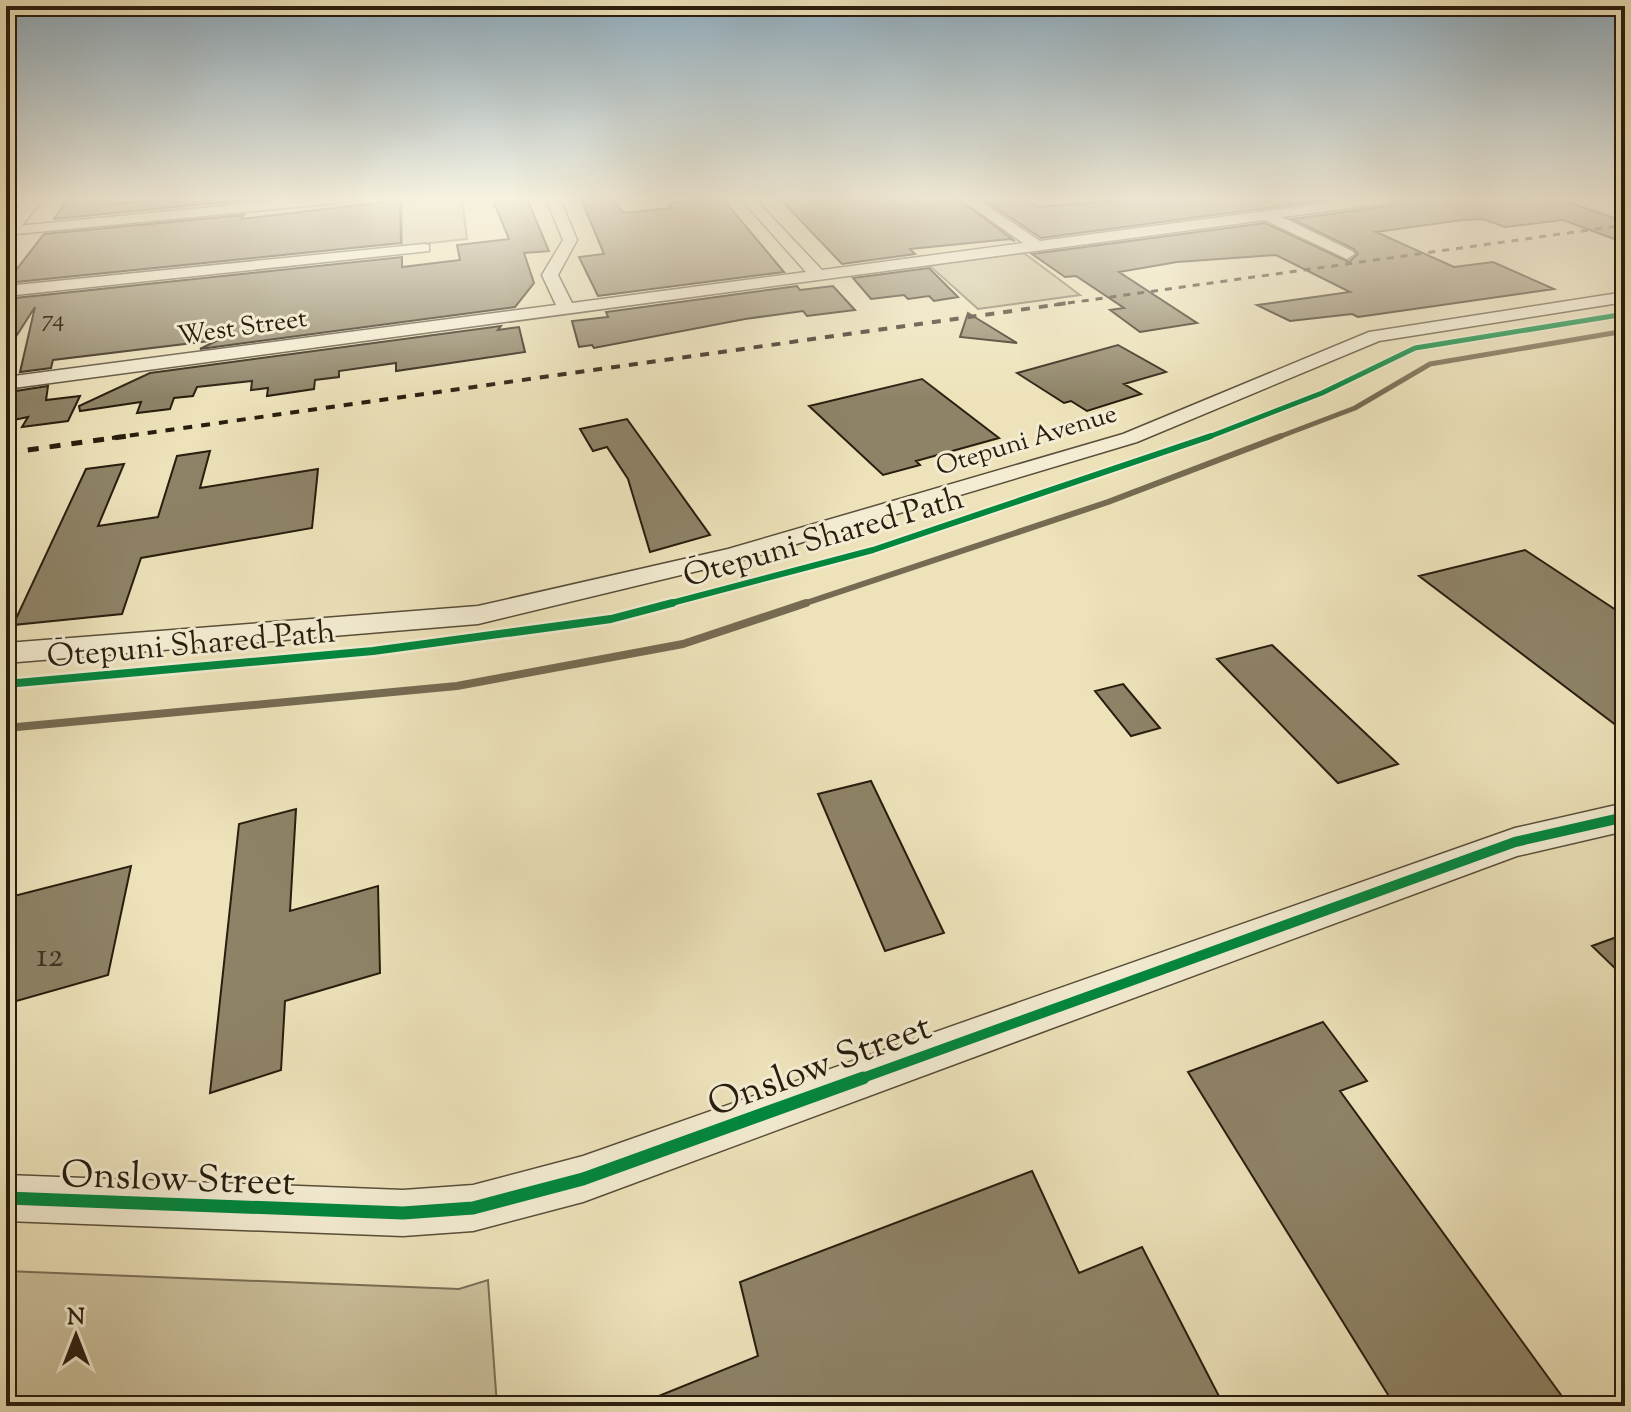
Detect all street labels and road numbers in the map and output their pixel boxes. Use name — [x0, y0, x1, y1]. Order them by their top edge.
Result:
street label: West Street — [175, 301, 310, 356]
street label: Otepuni Avenue — [932, 396, 1122, 486]
street label: Ōtepuni Shared Path — [678, 477, 970, 601]
street label: Ōtepuni Shared Path — [45, 610, 338, 682]
street label: Onslow Street — [701, 1002, 940, 1133]
street label: Onslow Street — [60, 1150, 296, 1212]

